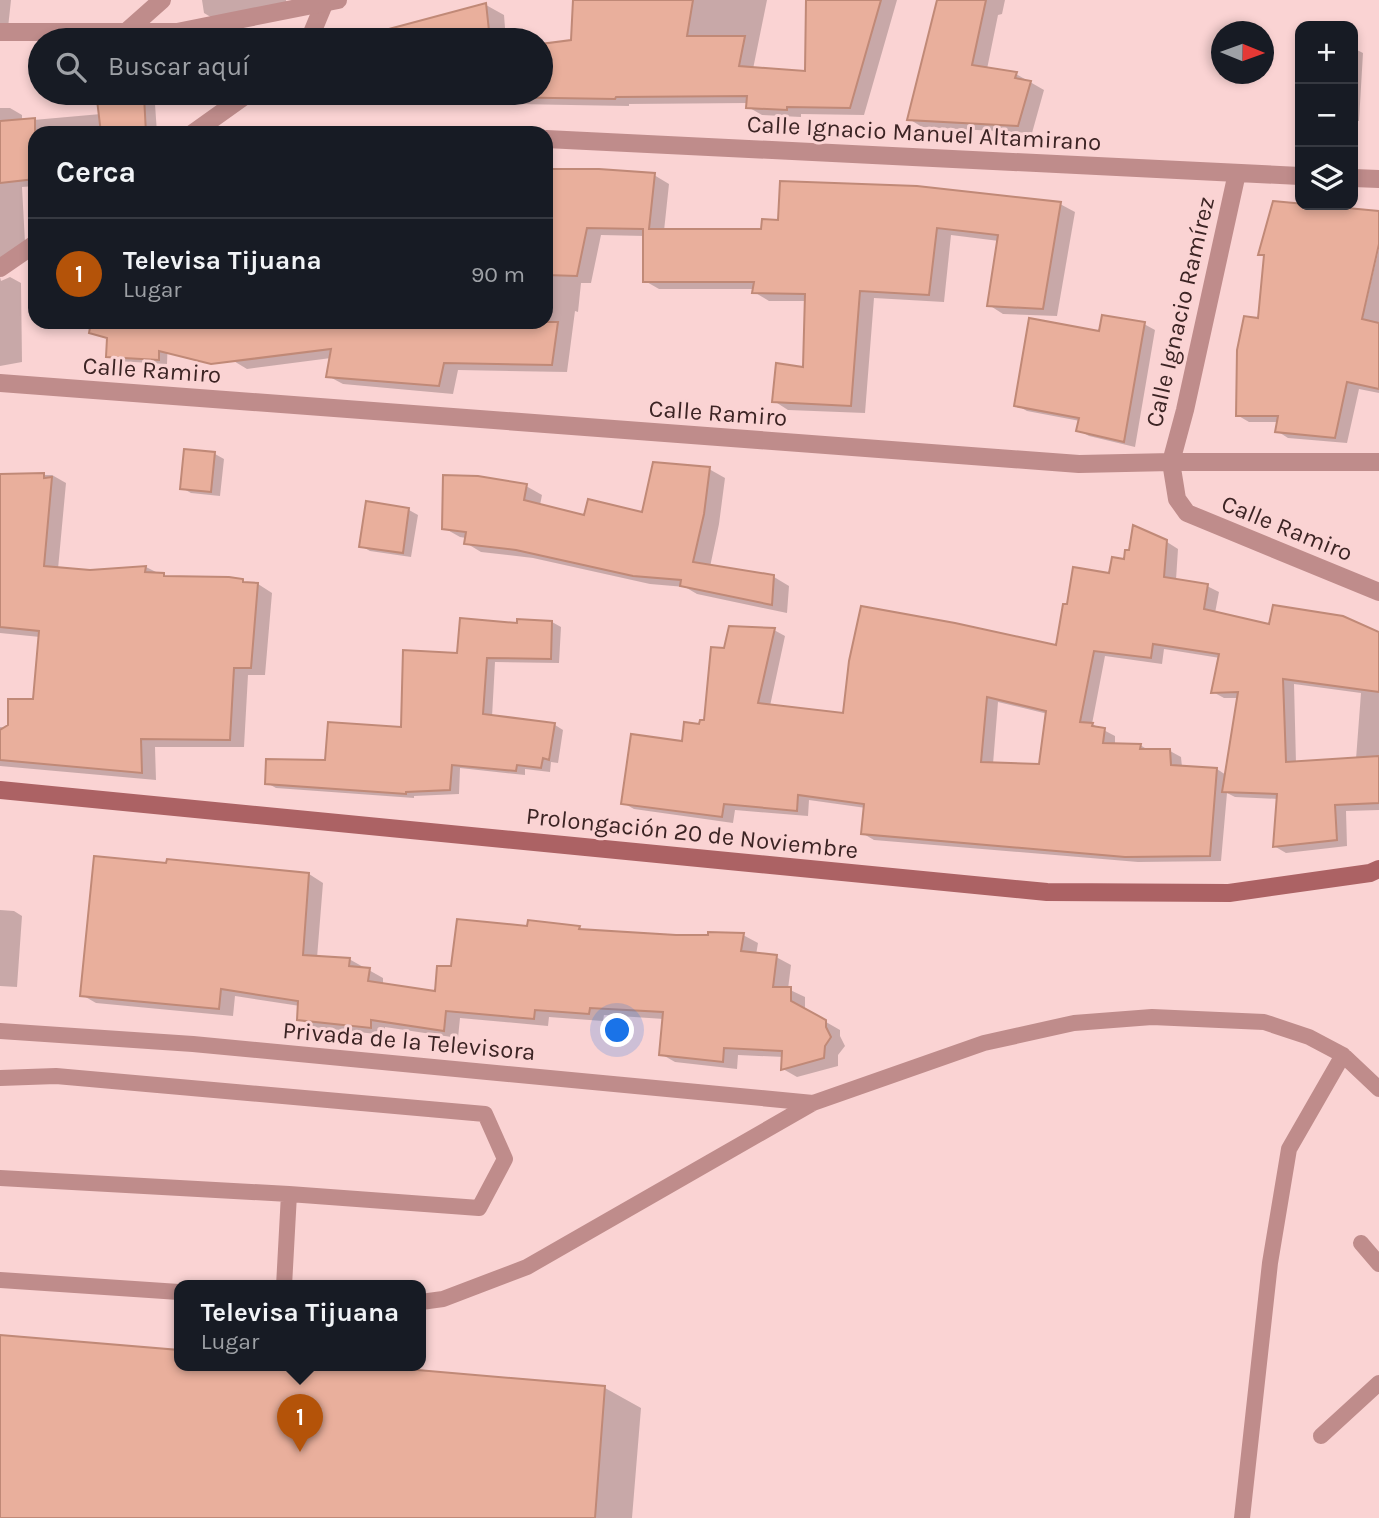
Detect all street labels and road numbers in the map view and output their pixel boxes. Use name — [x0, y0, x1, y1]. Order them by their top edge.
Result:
street label: Calle Ignacio Manuel Altamirano — [746, 110, 1102, 156]
street label: Calle Ignacio Ramírez — [1140, 194, 1220, 430]
street label: Calle Ramiro — [82, 351, 222, 389]
street label: Calle Ramiro — [648, 394, 788, 432]
street label: Calle Ramiro — [1217, 489, 1357, 567]
street label: Prolongación 20 de Noviembre — [525, 802, 859, 864]
street label: Privada de la Televisora — [281, 1016, 537, 1066]

